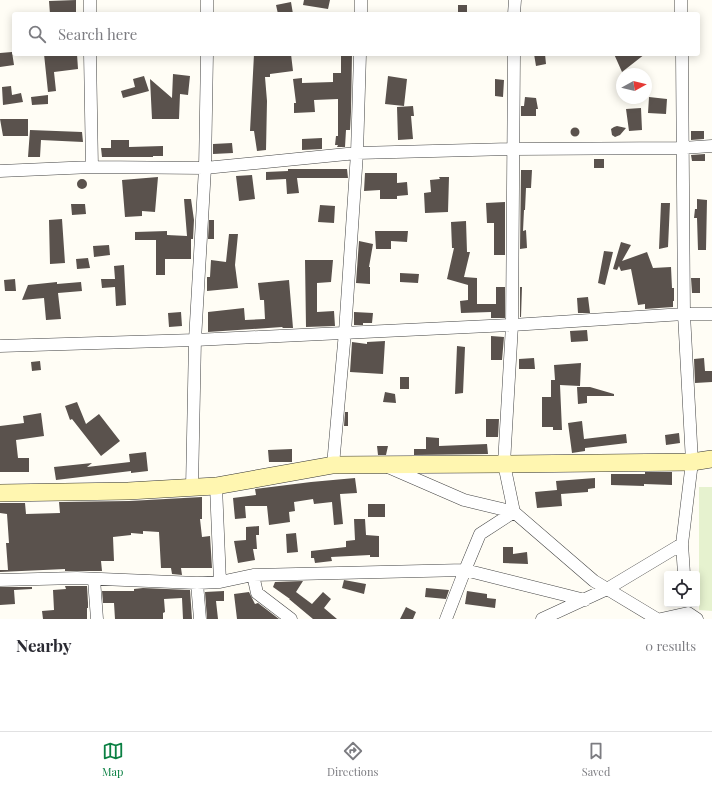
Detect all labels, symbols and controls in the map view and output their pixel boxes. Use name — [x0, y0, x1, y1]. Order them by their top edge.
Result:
search box — [12, 12, 700, 56]
icon: search — [26, 23, 48, 45]
text: Search here — [58, 24, 137, 44]
north arrow — [616, 68, 652, 104]
map controls — [664, 571, 700, 607]
button: locate — [664, 571, 700, 607]
text: Nearby — [16, 634, 71, 656]
text: 0 results — [645, 637, 696, 654]
tab: Map — [102, 740, 124, 779]
tab: Directions — [327, 740, 378, 779]
tab: Saved — [582, 740, 610, 779]

